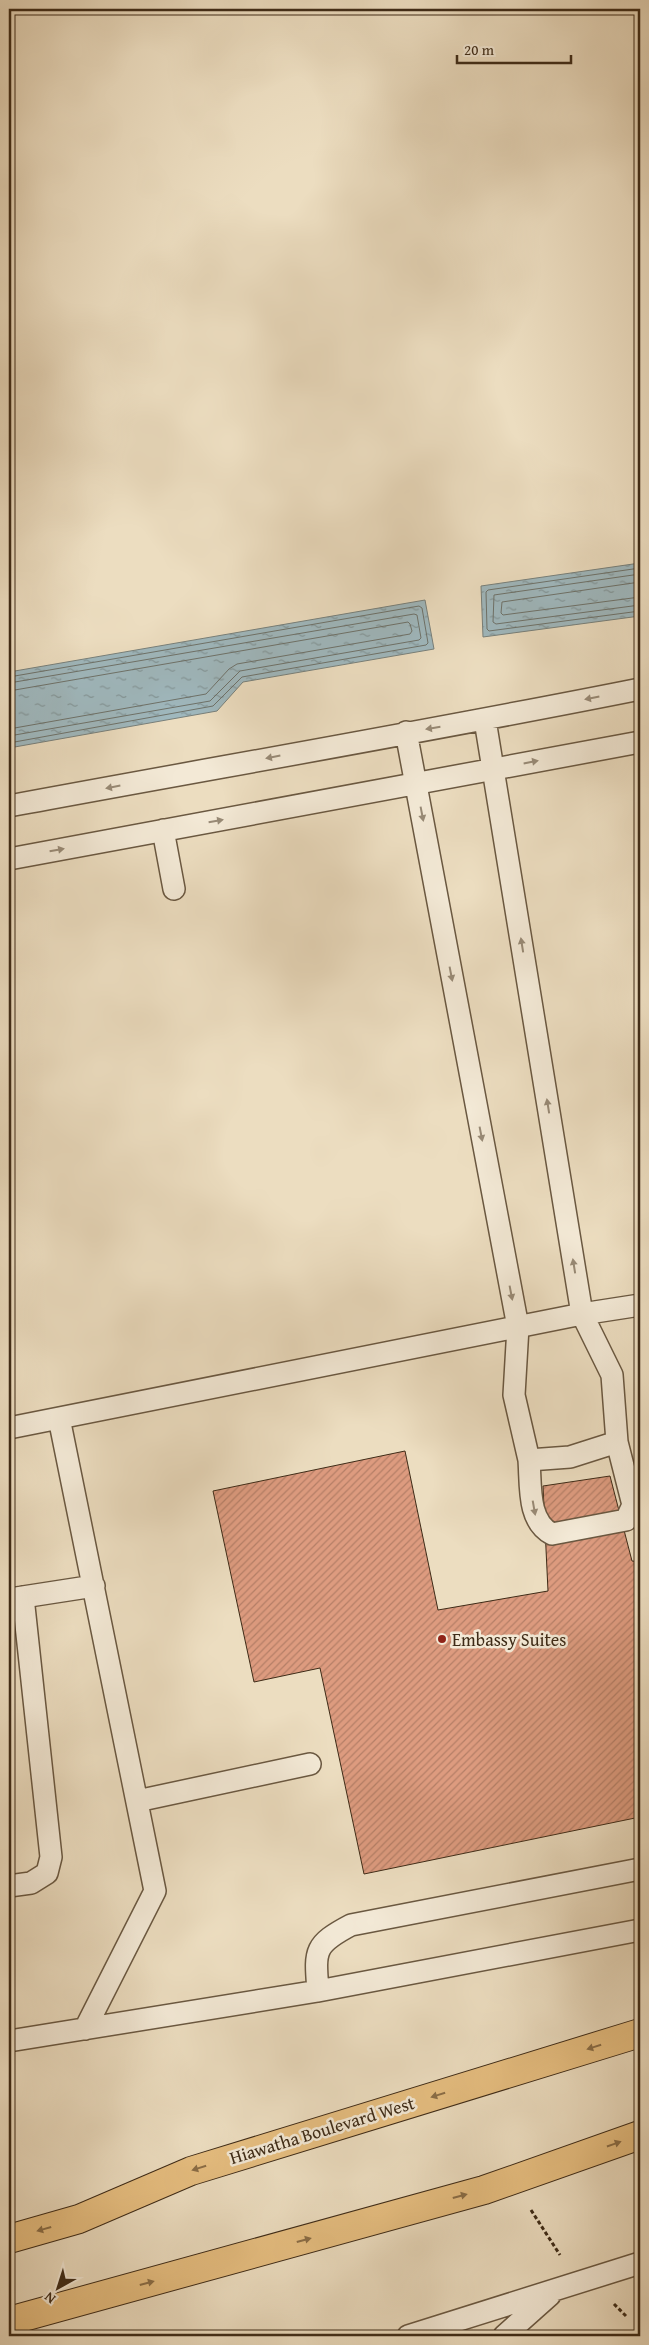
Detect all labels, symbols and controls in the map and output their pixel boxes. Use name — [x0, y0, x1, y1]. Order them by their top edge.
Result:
scale bar — [457, 32, 570, 64]
text: 20 m — [464, 39, 495, 60]
one-way arrow — [584, 695, 600, 703]
one-way arrow — [424, 724, 440, 732]
one-way arrow — [265, 753, 280, 761]
one-way arrow — [523, 758, 539, 766]
one-way arrow — [105, 783, 121, 791]
one-way arrow — [418, 807, 426, 823]
one-way arrow — [209, 816, 225, 824]
one-way arrow — [49, 846, 64, 854]
one-way arrow — [518, 937, 526, 953]
one-way arrow — [448, 966, 456, 982]
one-way arrow — [544, 1097, 552, 1113]
one-way arrow — [478, 1126, 486, 1142]
one-way arrow — [570, 1258, 578, 1274]
one-way arrow — [508, 1286, 516, 1302]
one-way arrow — [530, 1501, 538, 1517]
place label: Embassy Suites — [452, 1626, 566, 1653]
marker: Embassy Suites — [436, 1633, 448, 1645]
one-way arrow — [586, 2043, 601, 2051]
street label: Hiawatha Boulevard West — [226, 2089, 419, 2171]
one-way arrow — [431, 2091, 446, 2099]
one-way arrow — [607, 2140, 622, 2148]
one-way arrow — [192, 2165, 207, 2173]
one-way arrow — [453, 2192, 468, 2200]
one-way arrow — [36, 2226, 51, 2234]
one-way arrow — [296, 2235, 311, 2243]
north arrow — [32, 2262, 82, 2312]
one-way arrow — [139, 2278, 154, 2286]
text: N — [39, 2287, 60, 2309]

